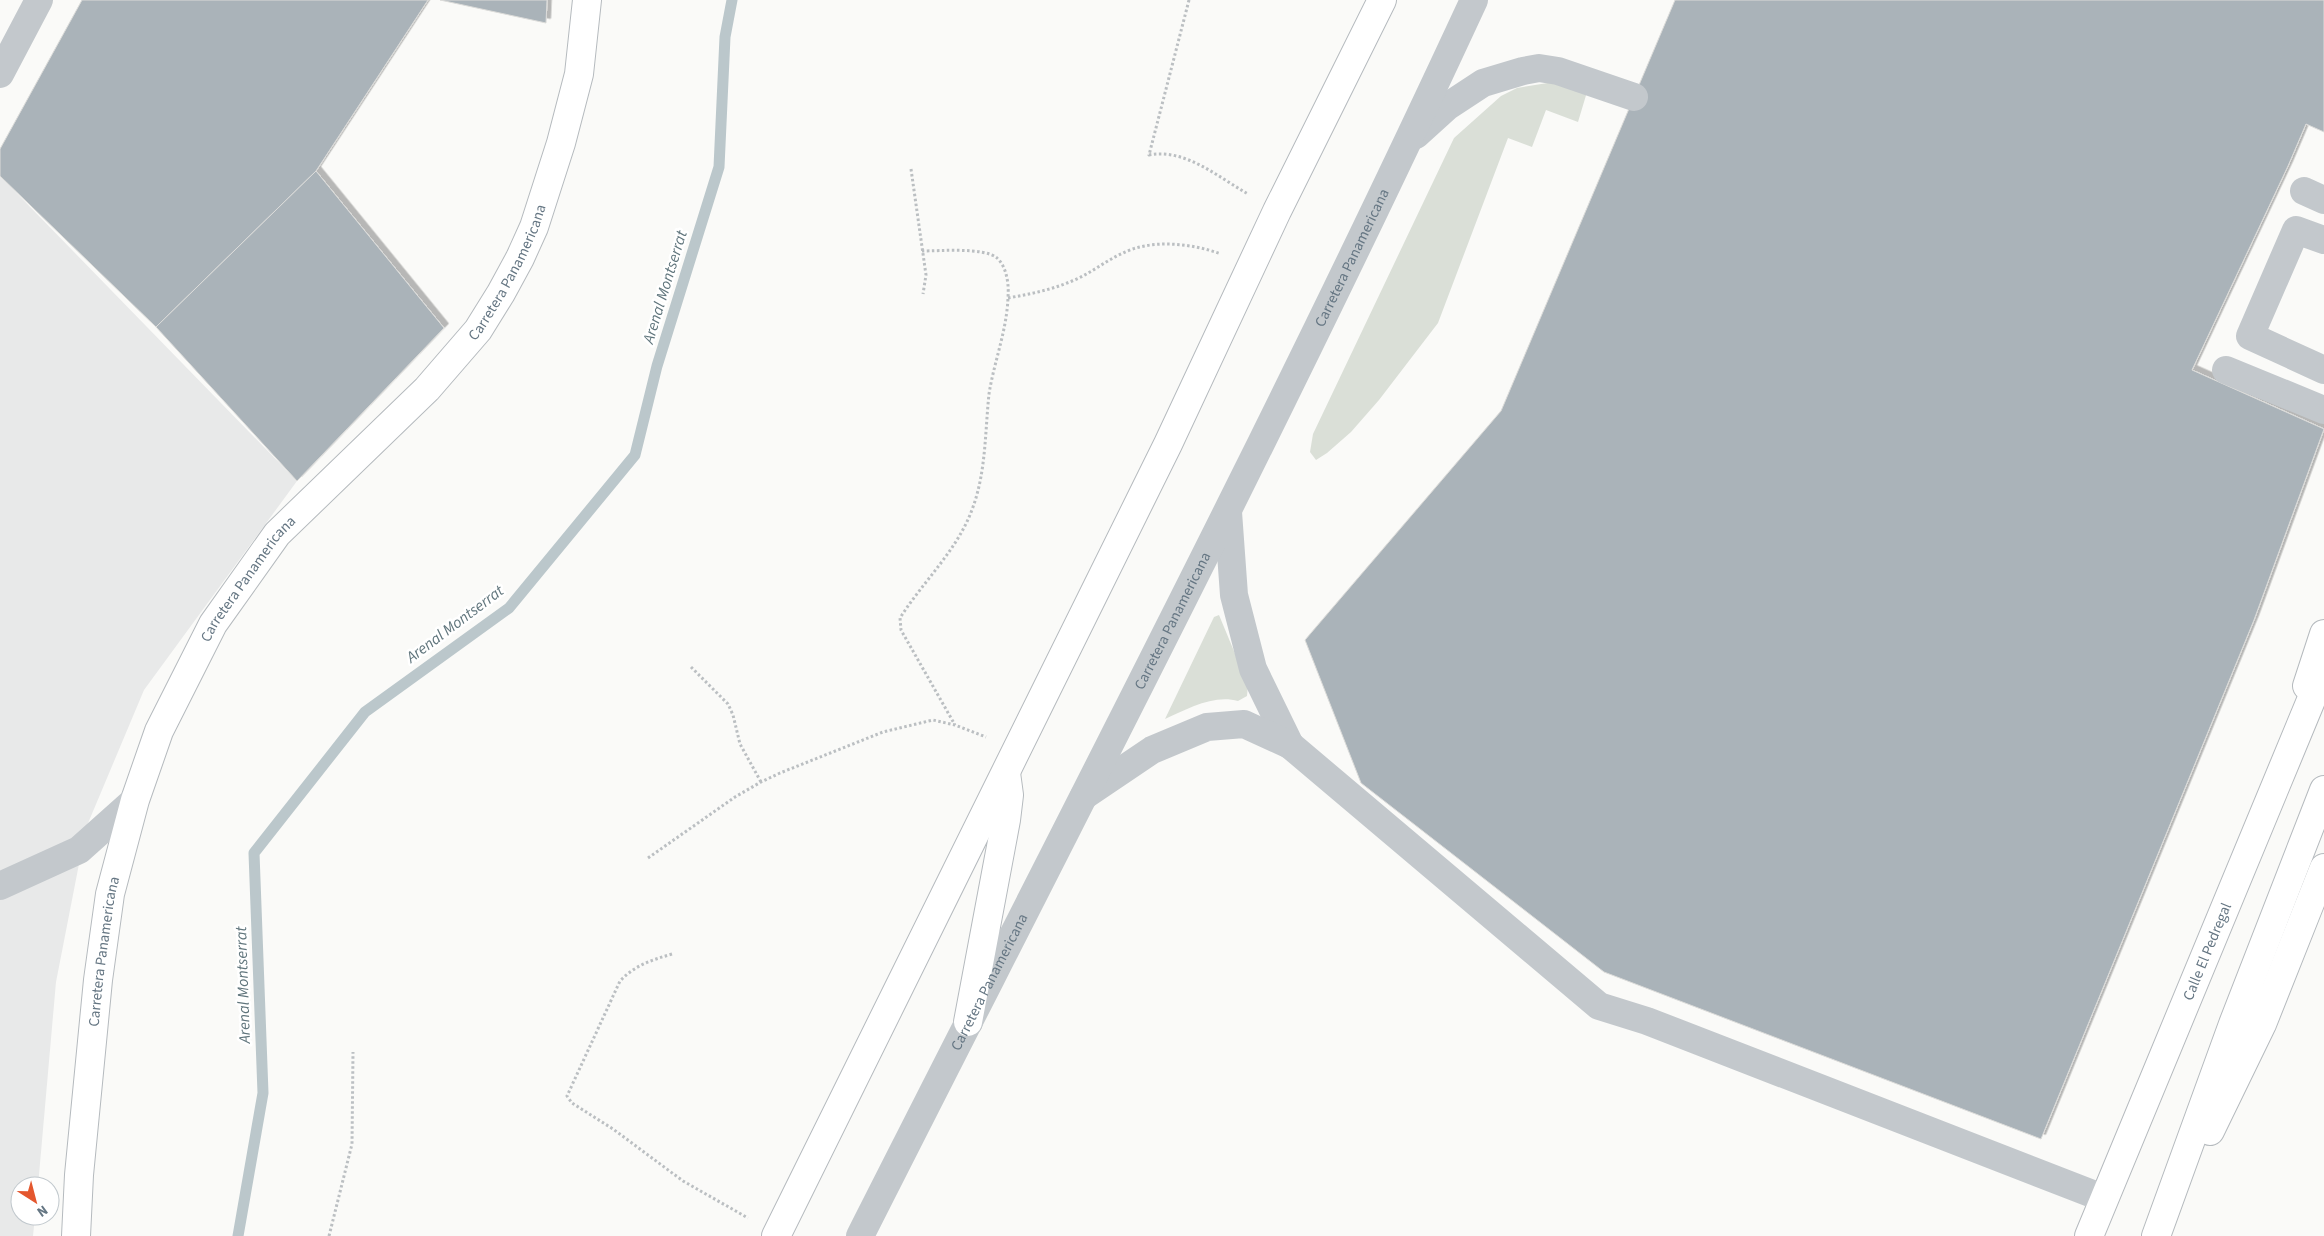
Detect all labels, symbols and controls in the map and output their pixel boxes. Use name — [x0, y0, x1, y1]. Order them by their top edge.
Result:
street label: Carretera Panamericana — [1309, 185, 1394, 330]
street label: Carretera Panamericana — [463, 202, 551, 345]
water label: Arenal Montserrat — [637, 227, 693, 347]
street label: Carretera Panamericana — [195, 511, 300, 645]
street label: Carretera Panamericana — [1129, 548, 1216, 693]
water label: Arenal Montserrat — [401, 580, 509, 669]
street label: Carretera Panamericana — [83, 874, 125, 1028]
street label: Calle El Pedregal — [2177, 899, 2237, 1004]
street label: Carretera Panamericana — [945, 910, 1033, 1054]
water label: Arenal Montserrat — [230, 925, 256, 1045]
north arrow — [10, 1176, 60, 1226]
text: N — [32, 1200, 52, 1222]

